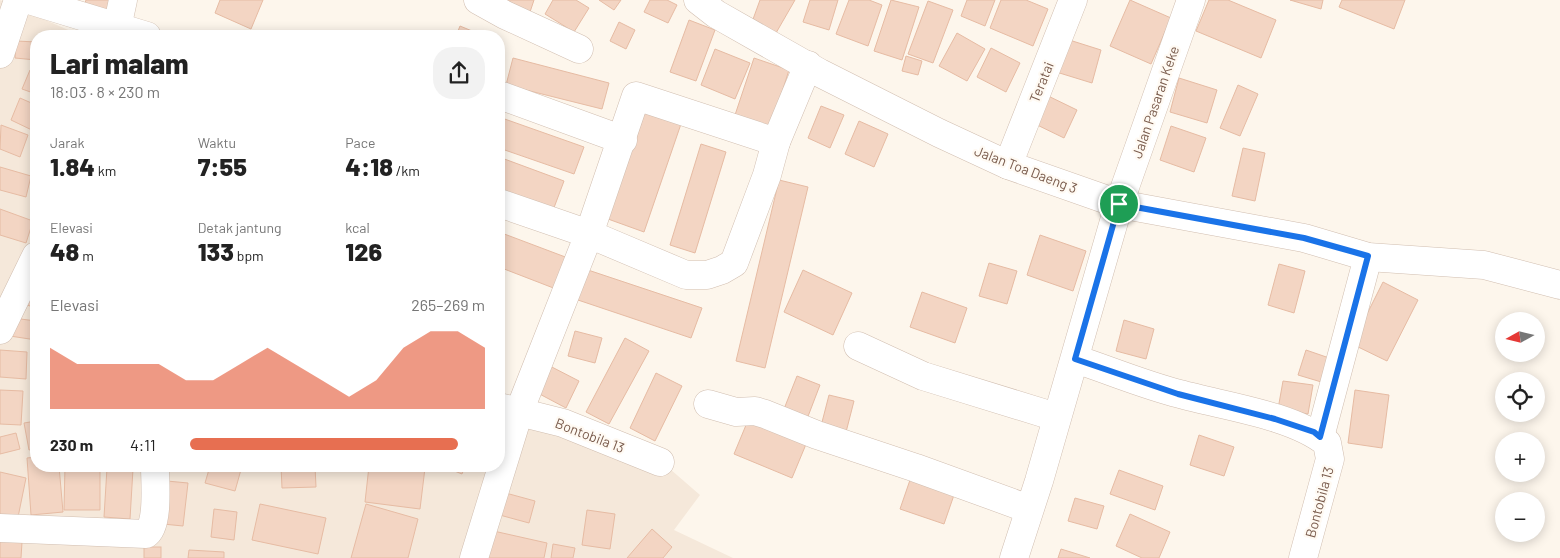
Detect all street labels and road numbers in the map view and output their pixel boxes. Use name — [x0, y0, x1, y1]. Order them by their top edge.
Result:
street label: Jalan Pasaran Keke — [1128, 44, 1182, 160]
street label: Teratai — [1025, 59, 1057, 105]
street label: Jalan Toa Daeng 3 — [972, 142, 1080, 196]
street label: Bontobila 13 — [553, 414, 627, 456]
street label: Bontobila 13 — [1301, 465, 1337, 539]

